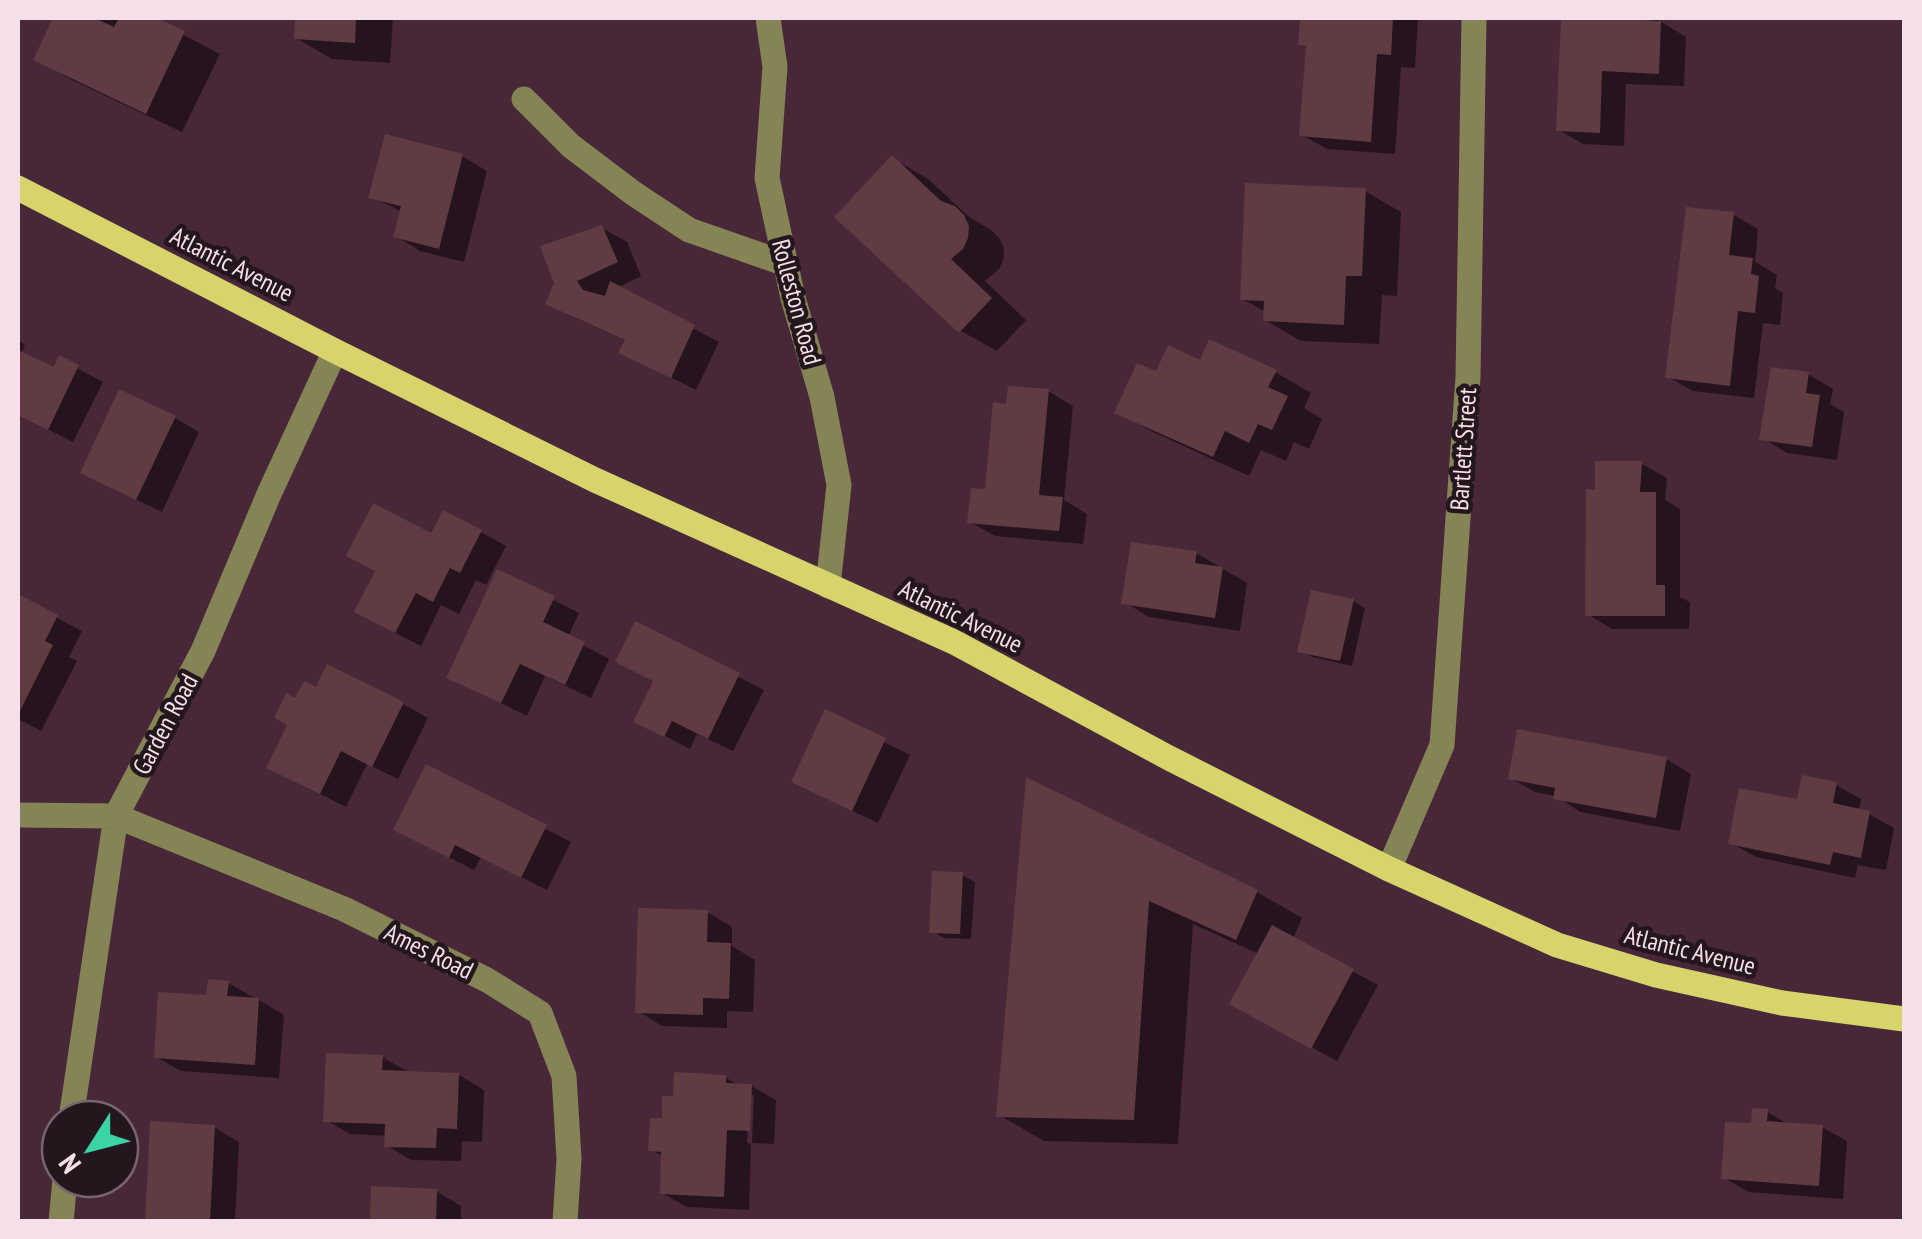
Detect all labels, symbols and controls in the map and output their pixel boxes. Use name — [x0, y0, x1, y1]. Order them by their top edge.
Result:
street label: Atlantic Avenue — [165, 219, 299, 309]
street label: Rolleston Road — [765, 236, 829, 368]
street label: Bartlett Street — [1443, 386, 1483, 511]
street label: Atlantic Avenue — [894, 572, 1028, 660]
street label: Garden Road — [125, 668, 205, 780]
street label: Ames Road — [379, 916, 479, 986]
street label: Atlantic Avenue — [1621, 918, 1759, 982]
north arrow — [40, 1099, 140, 1199]
text: N — [50, 1147, 89, 1181]

